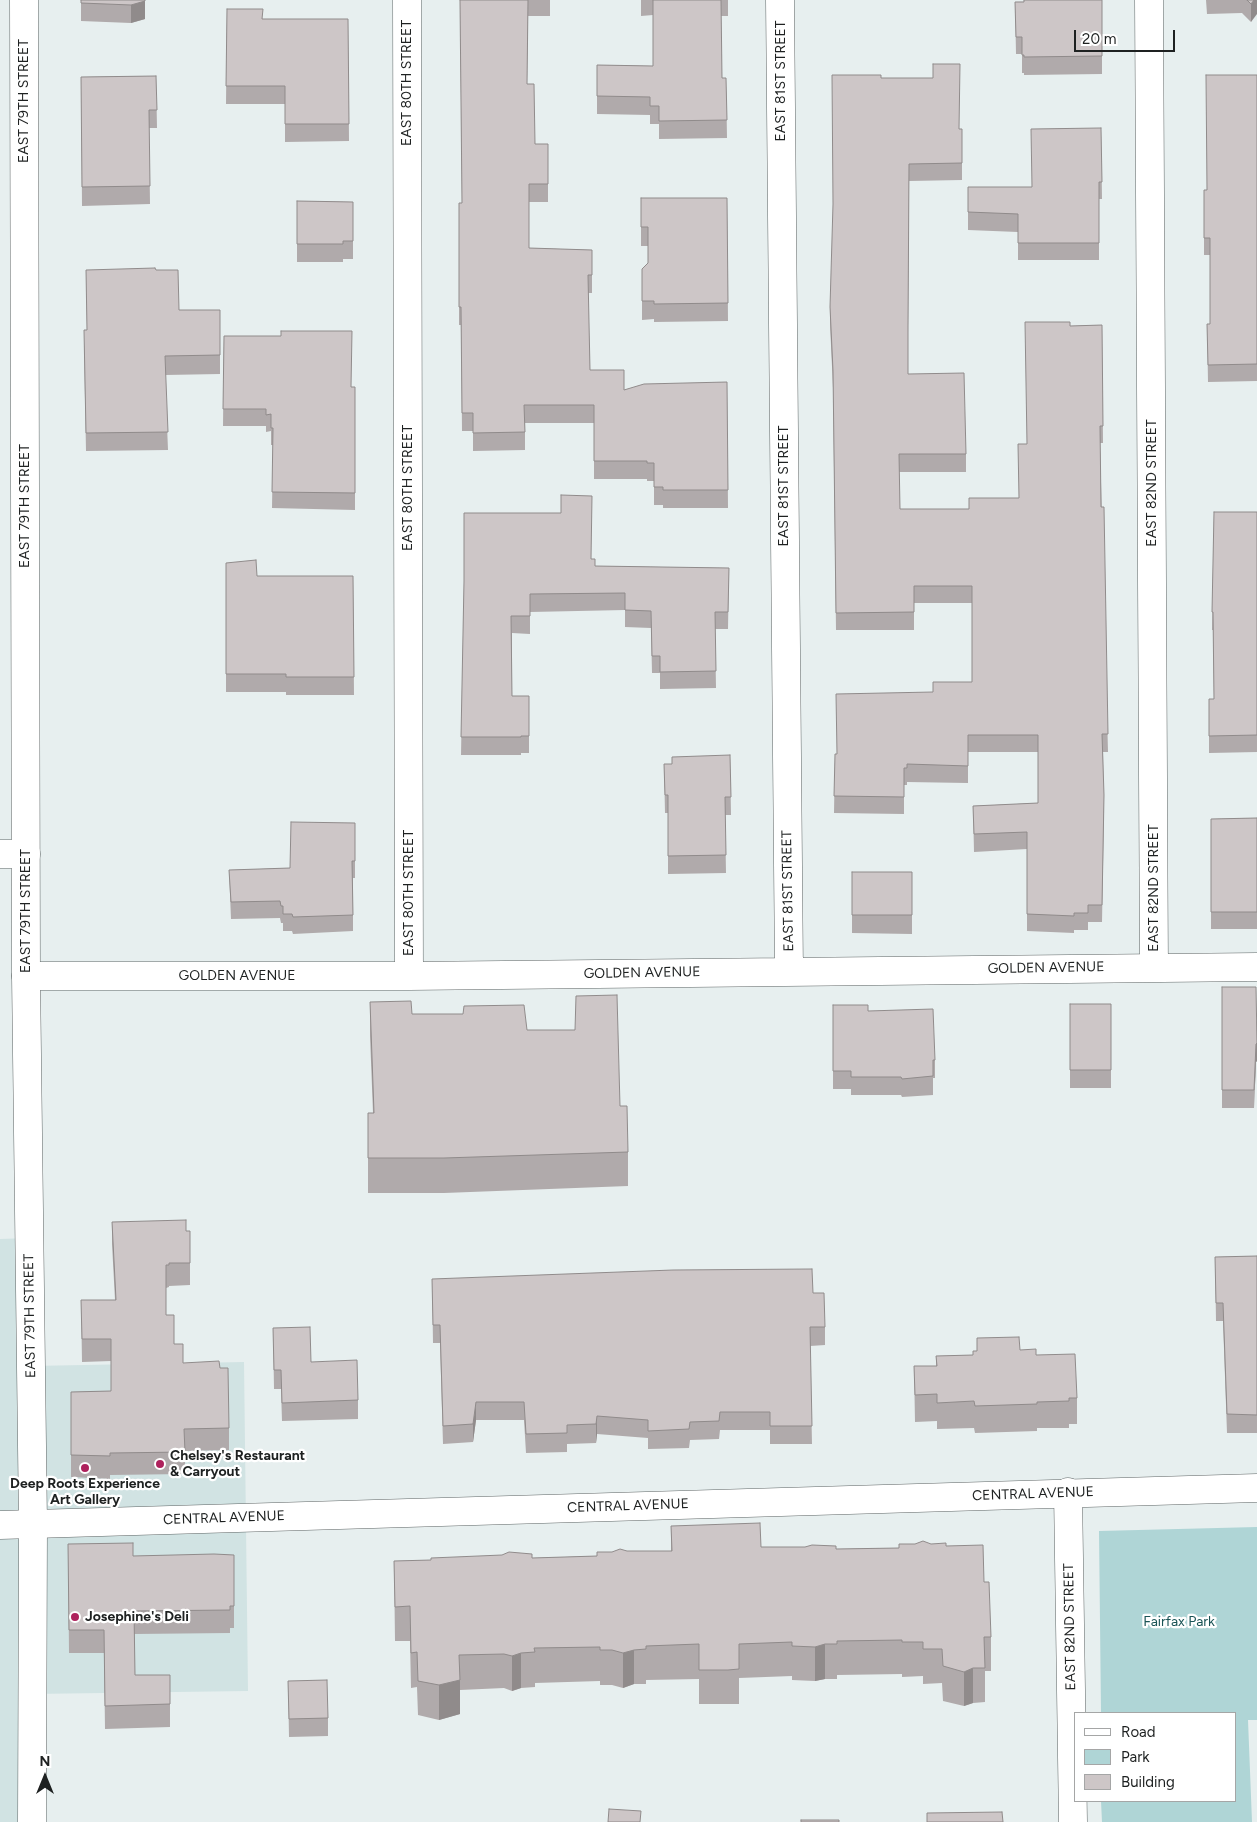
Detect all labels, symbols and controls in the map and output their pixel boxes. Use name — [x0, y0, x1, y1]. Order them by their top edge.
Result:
street label: EAST 80TH STREET — [399, 20, 415, 146]
street label: EAST 81ST STREET — [773, 20, 789, 142]
scale bar — [1077, 20, 1178, 52]
text: 20 m — [1082, 30, 1116, 48]
street label: EAST 79TH STREET — [16, 39, 32, 163]
street label: EAST 82ND STREET — [1144, 419, 1160, 547]
street label: EAST 80TH STREET — [400, 425, 416, 551]
street label: EAST 81ST STREET — [776, 425, 792, 547]
street label: EAST 79TH STREET — [17, 444, 33, 568]
street label: EAST 82ND STREET — [1146, 824, 1162, 952]
street label: EAST 80TH STREET — [401, 830, 417, 956]
street label: EAST 81ST STREET — [779, 830, 797, 952]
street label: EAST 79TH STREET — [18, 849, 34, 973]
street label: GOLDEN AVENUE — [987, 959, 1105, 977]
street label: GOLDEN AVENUE — [583, 964, 701, 982]
street label: GOLDEN AVENUE — [179, 968, 295, 984]
street label: EAST 79TH STREET — [21, 1254, 39, 1378]
place label: Chelsey's Restaurant & Carryout — [170, 1448, 305, 1480]
marker: Chelsey's Restaurant & Carryout — [154, 1458, 166, 1470]
marker: Deep Roots Experience Art Gallery — [79, 1462, 91, 1474]
place label: Deep Roots Experience Art Gallery — [10, 1476, 160, 1508]
street label: CENTRAL AVENUE — [972, 1483, 1094, 1505]
street label: CENTRAL AVENUE — [567, 1495, 689, 1517]
street label: CENTRAL AVENUE — [163, 1507, 285, 1529]
street label: EAST 82ND STREET — [1060, 1563, 1080, 1691]
place label: Josephine's Deli — [85, 1609, 189, 1625]
marker: Josephine's Deli — [69, 1611, 81, 1623]
park label: Fairfax Park — [1143, 1614, 1215, 1630]
legend — [1074, 1712, 1237, 1802]
text: Road — [1121, 1723, 1156, 1741]
text: Park — [1121, 1748, 1150, 1766]
north arrow — [20, 1752, 70, 1802]
text: N — [40, 1753, 50, 1770]
text: Building — [1121, 1773, 1175, 1791]

